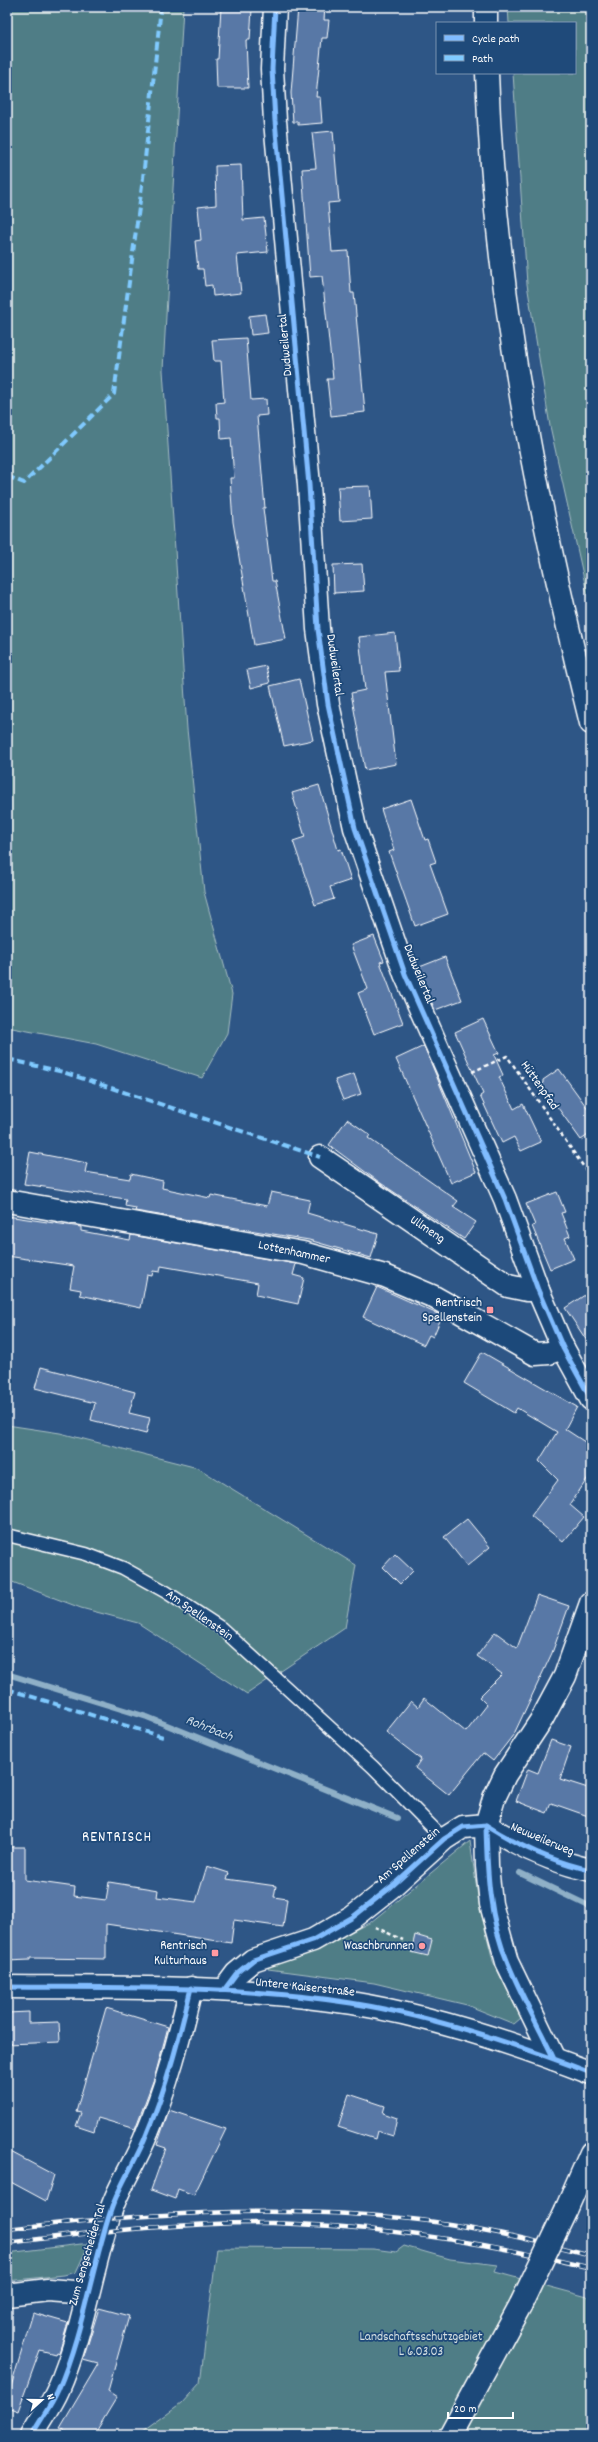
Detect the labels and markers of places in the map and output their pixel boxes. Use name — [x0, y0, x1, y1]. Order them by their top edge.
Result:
place label: Rentrisch Spellenstein — [422, 1294, 482, 1328]
marker: Rentrisch Spellenstein — [485, 1305, 495, 1315]
place label: Rentrisch Kulturhaus — [154, 1937, 207, 1971]
place label: Waschbrunnen — [344, 1937, 414, 1956]
marker: Waschbrunnen — [417, 1941, 427, 1951]
marker: Rentrisch Kulturhaus — [210, 1948, 220, 1958]

